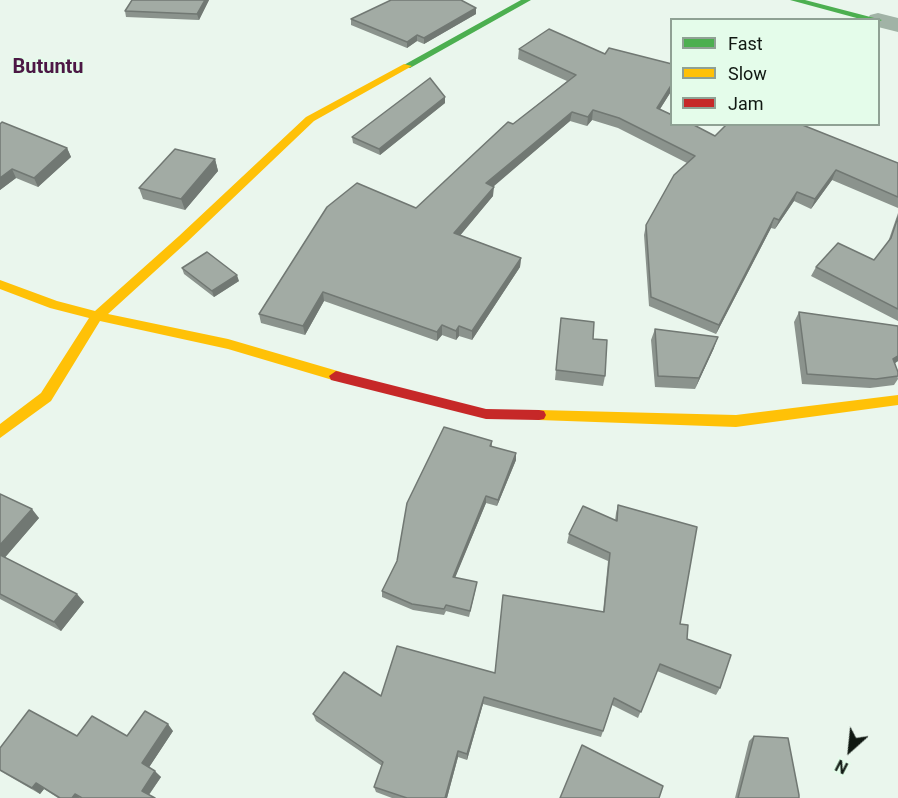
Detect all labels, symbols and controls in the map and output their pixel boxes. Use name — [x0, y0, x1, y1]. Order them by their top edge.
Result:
legend — [670, 18, 880, 126]
text: Fast — [728, 33, 763, 54]
district label: Butuntu — [12, 56, 84, 80]
text: Slow — [728, 63, 767, 84]
text: Jam — [728, 93, 764, 114]
north arrow — [820, 720, 880, 780]
text: N — [832, 755, 851, 778]

